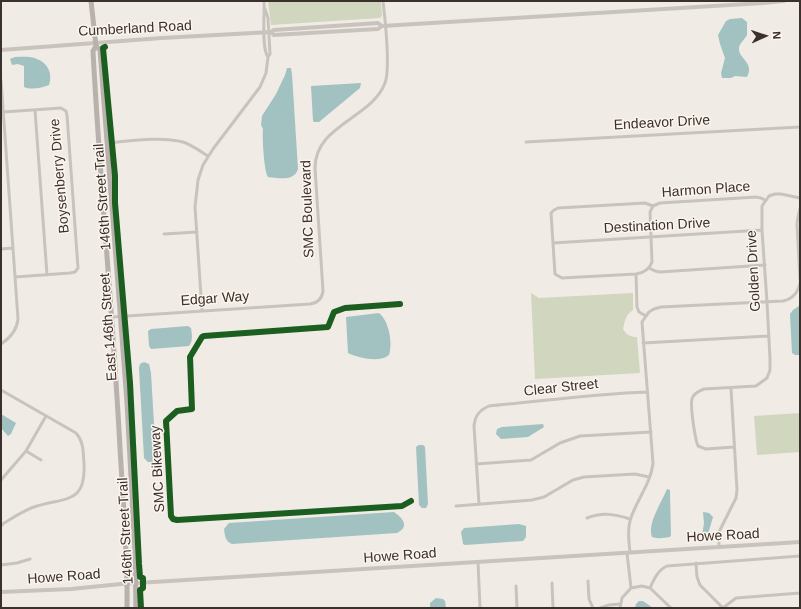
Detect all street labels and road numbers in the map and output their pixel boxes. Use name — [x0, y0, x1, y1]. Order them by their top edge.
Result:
street label: Cumberland Road — [78, 18, 192, 40]
street label: Endeavor Drive — [613, 112, 711, 134]
street label: Boysenberry Drive — [47, 118, 73, 234]
street label: 146th Street Trail — [91, 143, 115, 251]
street label: SMC Boulevard — [298, 160, 318, 258]
street label: Harmon Place — [661, 179, 751, 201]
street label: Destination Drive — [603, 215, 711, 237]
street label: Golden Drive — [743, 230, 765, 312]
street label: East 146th Street — [97, 272, 121, 382]
street label: Edgar Way — [180, 288, 250, 310]
street label: Clear Street — [523, 376, 599, 400]
street label: SMC Bikeway — [147, 425, 169, 513]
street label: 146th Street Trail — [115, 477, 137, 585]
street label: Howe Road — [686, 526, 760, 546]
street label: Howe Road — [363, 545, 437, 567]
street label: Howe Road — [27, 566, 101, 588]

